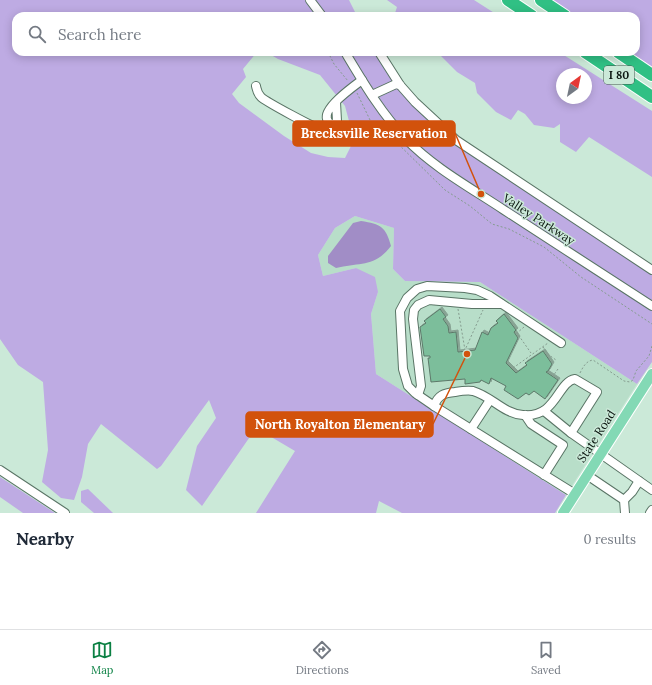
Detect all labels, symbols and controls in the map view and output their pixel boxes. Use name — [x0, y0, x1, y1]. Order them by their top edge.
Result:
search box — [12, 12, 640, 56]
icon: search — [26, 23, 48, 45]
text: Search here — [58, 25, 141, 44]
road number: I 80 — [604, 66, 634, 84]
north arrow — [556, 68, 592, 104]
callout: Brecksville Reservation — [293, 121, 455, 146]
text: Brecksville Reservation — [301, 125, 448, 142]
street label: Valley Parkway — [499, 190, 578, 248]
street label: State Road — [573, 407, 619, 465]
callout: North Royalton Elementary — [246, 412, 433, 437]
text: North Royalton Elementary — [255, 416, 426, 433]
text: Nearby — [16, 528, 74, 550]
text: 0 results — [584, 531, 636, 548]
tab: Map — [91, 639, 113, 677]
tab: Directions — [296, 639, 349, 677]
tab: Saved — [531, 639, 561, 677]

